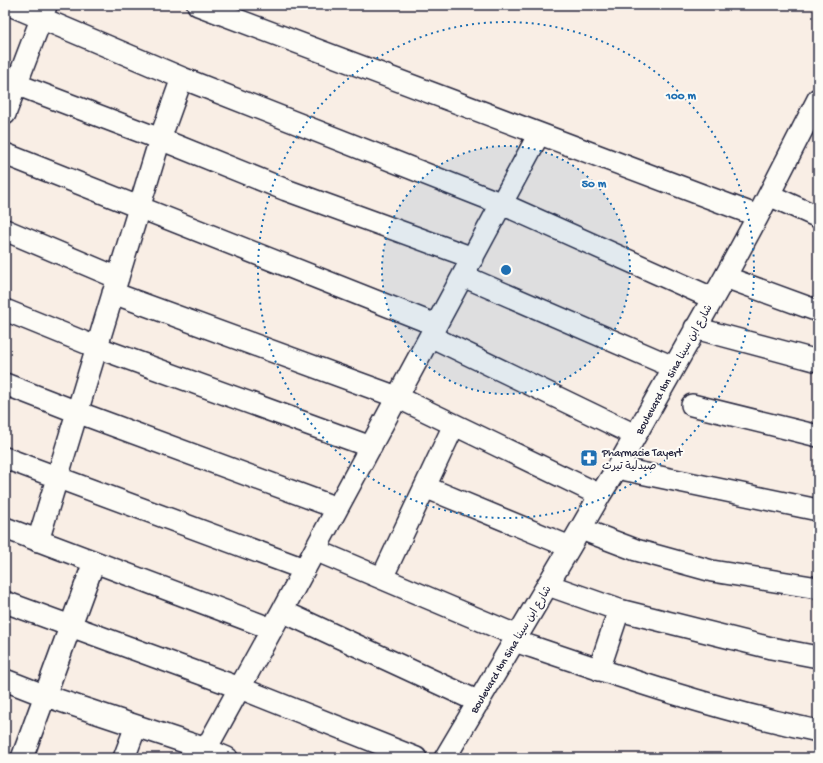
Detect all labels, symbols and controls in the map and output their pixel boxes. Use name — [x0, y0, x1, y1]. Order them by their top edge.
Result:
text: 100 m — [665, 90, 696, 104]
text: 50 m — [582, 178, 607, 192]
centre of rings — [499, 263, 513, 277]
street label: Boulevard Ibn Sina شارع ابن سينا — [633, 302, 716, 438]
pharmacy icon: Pharmacie Tayert صيدلية تيرت — [579, 448, 599, 468]
place label: Pharmacie Tayert صيدلية تيرت — [601, 448, 684, 473]
street label: Boulevard Ibn Sina شارع ابن سينا — [467, 584, 555, 717]

